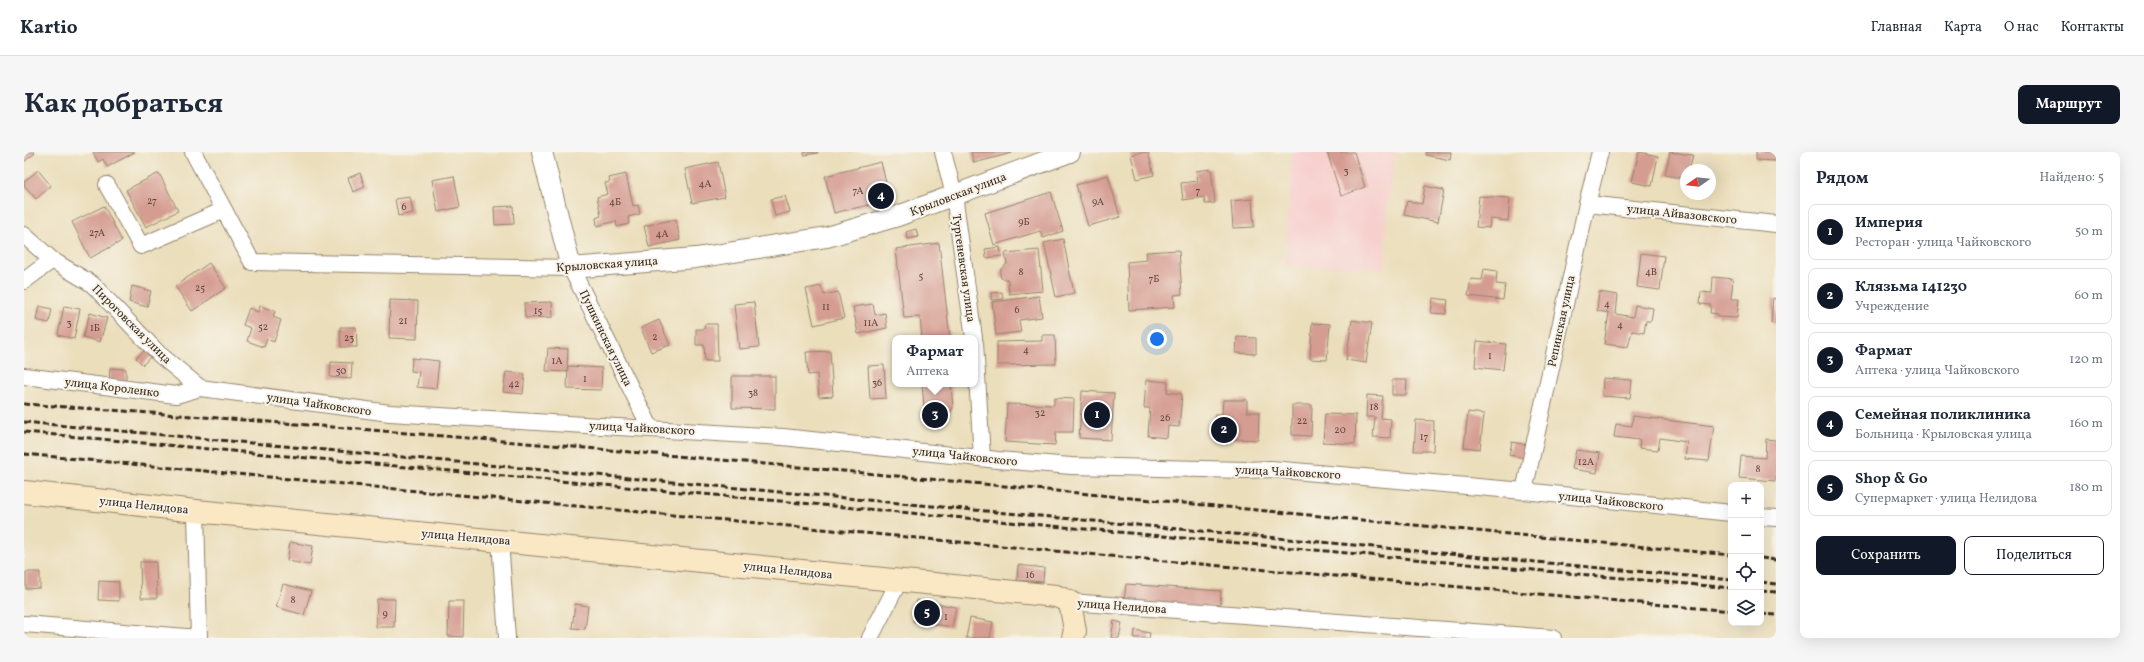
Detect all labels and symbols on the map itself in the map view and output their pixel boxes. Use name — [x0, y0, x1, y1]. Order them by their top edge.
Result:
house number: 3 — [1343, 164, 1349, 178]
north arrow — [1680, 164, 1716, 200]
street label: Крыловская улица — [908, 169, 1009, 221]
house number: 4А — [698, 177, 712, 191]
pin: 4 — [868, 181, 894, 211]
house number: 7А — [853, 184, 863, 198]
house number: 7 — [1196, 184, 1201, 198]
house number: 27 — [147, 194, 157, 208]
house number: 4Б — [609, 195, 621, 209]
house number: 9А — [1092, 195, 1104, 209]
house number: 6 — [401, 200, 407, 214]
street label: улица Айвазовского — [1626, 201, 1738, 229]
street label: Тургеневская улица — [947, 213, 979, 323]
house number: 9Б — [1018, 215, 1030, 229]
house number: 27А — [89, 226, 105, 240]
house number: 4А — [655, 227, 669, 241]
street label: Крыловская улица — [556, 253, 658, 277]
house number: 8 — [1018, 265, 1024, 279]
house number: 4В — [1645, 265, 1657, 279]
house number: 5 — [919, 269, 924, 283]
house number: 7Б — [1148, 272, 1160, 286]
street label: Репинская улица — [1544, 274, 1580, 369]
street label: Пироговская улица — [88, 281, 175, 368]
house number: 25 — [195, 281, 205, 295]
street label: Пушкинская улица — [575, 288, 635, 389]
house number: 4 — [1604, 297, 1610, 311]
house number: 11 — [822, 300, 830, 314]
house number: 6 — [1014, 303, 1020, 317]
house number: 15 — [534, 304, 543, 318]
house number: 21 — [398, 314, 408, 328]
house number: 3 — [66, 316, 72, 330]
house number: 11А — [864, 316, 878, 330]
house number: 4 — [1617, 318, 1623, 332]
house number: 52 — [258, 320, 268, 334]
house number: 1Б — [90, 321, 100, 335]
your location — [1147, 329, 1167, 349]
house number: 2 — [652, 330, 658, 344]
house number: 23 — [344, 331, 354, 345]
house number: 4 — [1023, 343, 1029, 357]
house number: 1 — [1488, 349, 1492, 363]
house number: 1А — [552, 354, 562, 368]
house number: 50 — [336, 364, 346, 378]
house number: 1 — [583, 372, 587, 386]
street label: улица Короленко — [64, 374, 160, 402]
house number: 36 — [872, 376, 882, 390]
house number: 42 — [508, 377, 520, 391]
house number: 38 — [748, 386, 758, 400]
street label: улица Чайковского — [265, 390, 372, 420]
pin: 3 — [922, 400, 948, 430]
pin: 1 — [1084, 400, 1110, 430]
house number: 18 — [1370, 400, 1378, 414]
house number: 32 — [1035, 406, 1045, 420]
house number: 26 — [1160, 411, 1170, 425]
house number: 22 — [1297, 414, 1307, 428]
pin: 2 — [1211, 415, 1237, 445]
street label: улица Чайковского — [589, 418, 695, 440]
house number: 20 — [1334, 423, 1346, 437]
house number: 17 — [1420, 430, 1429, 444]
street label: улица Чайковского — [912, 444, 1018, 470]
house number: 12А — [1578, 455, 1594, 469]
street label: улица Чайковского — [1235, 462, 1341, 484]
house number: 8 — [1755, 462, 1761, 476]
street label: улица Чайковского — [1558, 489, 1664, 515]
street label: улица Нелидова — [98, 493, 189, 519]
street label: улица Нелидова — [421, 526, 511, 550]
street label: улица Нелидова — [742, 558, 833, 584]
house number: 16 — [1026, 568, 1034, 582]
house number: 8 — [290, 593, 296, 607]
street label: улица Нелидова — [1077, 596, 1167, 618]
pin: 5 — [914, 598, 940, 628]
house number: 9 — [382, 607, 388, 621]
house number: 1 — [944, 610, 948, 624]

